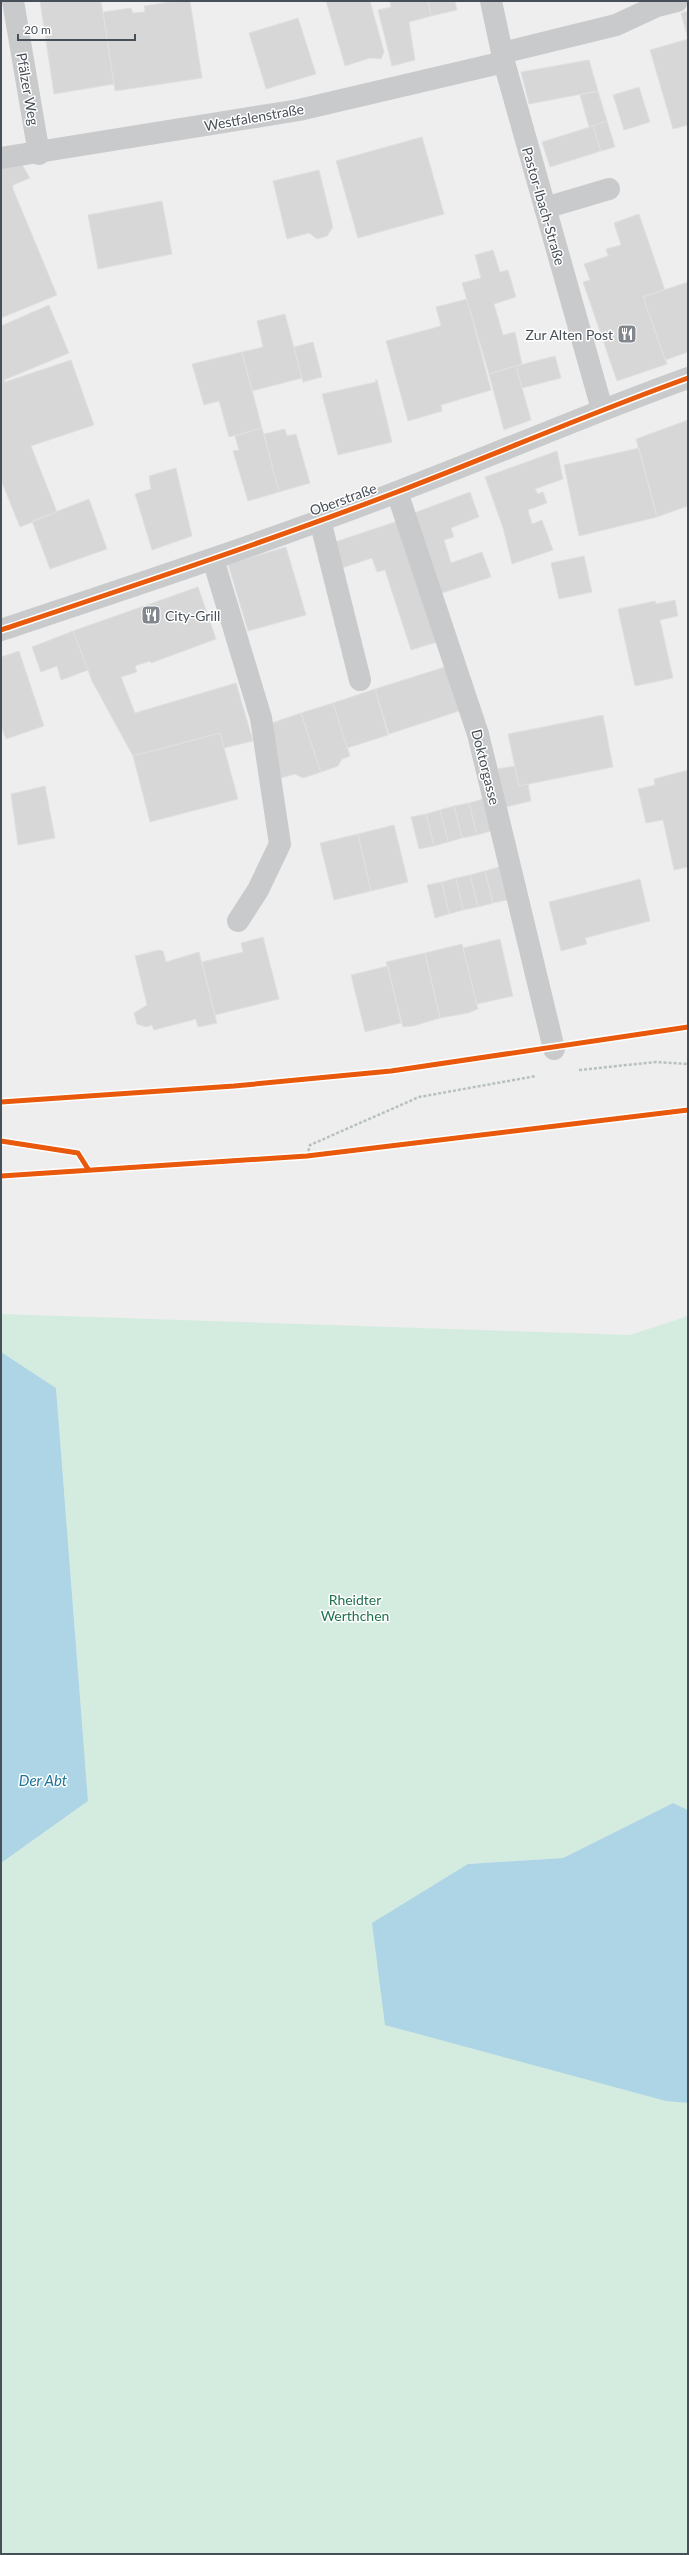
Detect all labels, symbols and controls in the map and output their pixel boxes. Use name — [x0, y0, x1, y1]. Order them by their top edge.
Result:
scale bar — [18, 16, 135, 42]
text: 20 m — [24, 22, 51, 37]
street label: Pfälzer Weg — [13, 51, 43, 127]
street label: Westfalenstraße — [203, 100, 305, 134]
street label: Pastor-Ibach-Straße — [519, 145, 569, 267]
restaurant icon: Zur Alten Post — [616, 323, 638, 345]
place label: Zur Alten Post — [526, 326, 613, 343]
street label: Oberstraße — [307, 479, 379, 519]
restaurant icon: City-Grill — [140, 604, 162, 626]
place label: City-Grill — [165, 607, 220, 624]
street label: Doktorgasse — [468, 727, 504, 807]
park label: Rheidter Werthchen — [321, 1591, 389, 1624]
water label: Der Abt — [19, 1771, 68, 1789]

